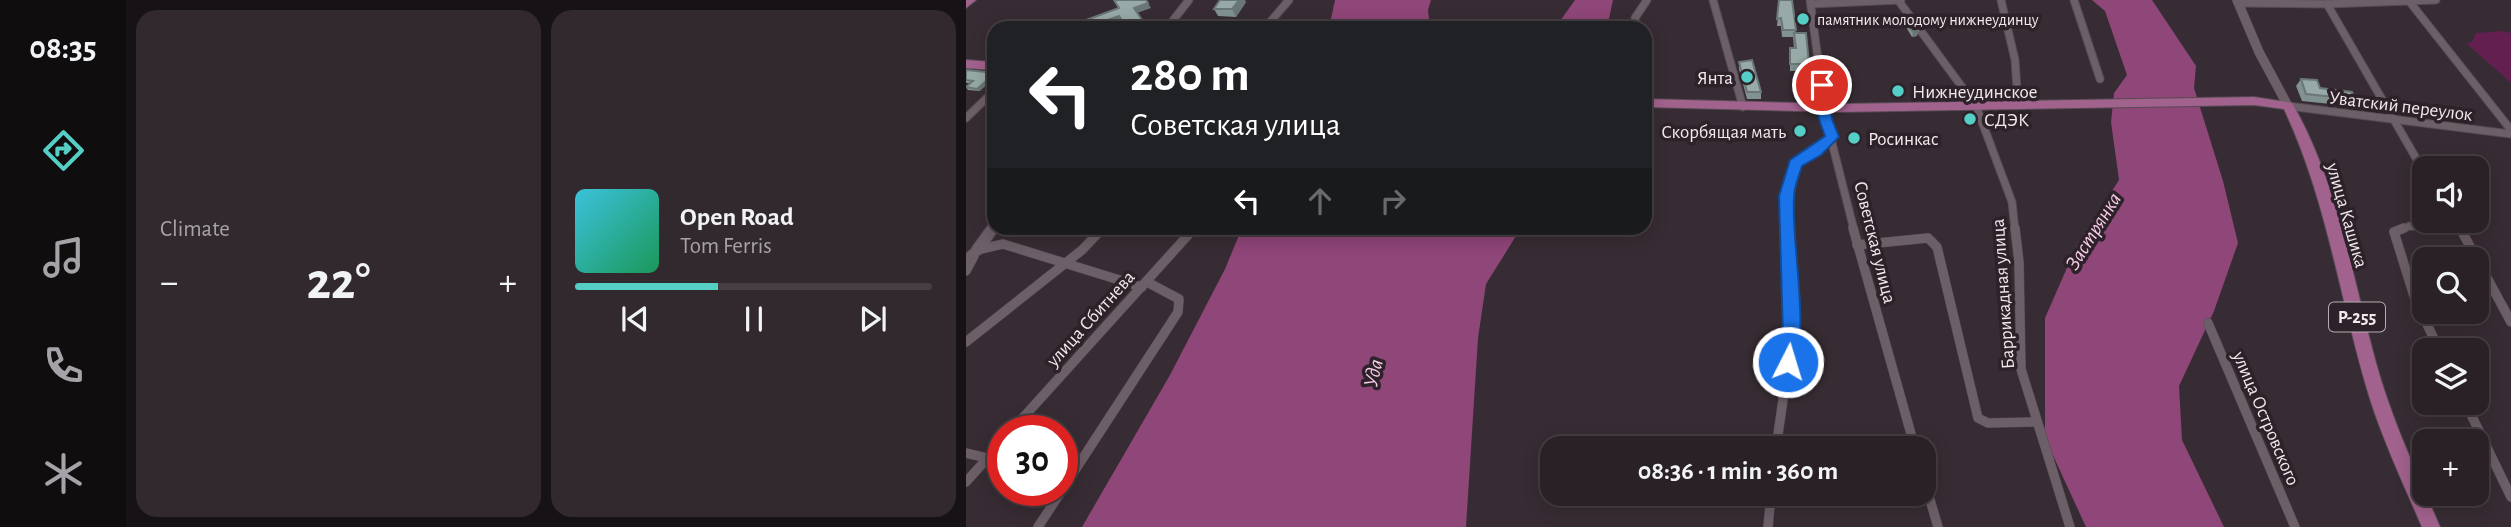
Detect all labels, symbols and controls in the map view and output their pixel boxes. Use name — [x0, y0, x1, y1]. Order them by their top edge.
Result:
marker: памятник молодому нижнеудинцу — [1795, 11, 1811, 27]
place label: памятник молодому нижнеудинцу — [1817, 12, 2039, 29]
text: 08:35 — [29, 32, 97, 64]
icon: left — [1015, 49, 1106, 140]
text: 280 m — [1130, 51, 1250, 100]
pin — [1792, 55, 1852, 115]
icon: arrive — [1803, 66, 1841, 104]
place label: Янта — [1697, 69, 1733, 88]
marker: Янта — [1739, 69, 1755, 85]
marker: Нижнеудинское — [1890, 83, 1906, 99]
place label: Нижнеудинское — [1912, 83, 2038, 102]
street label: Уватский переулок — [2328, 88, 2474, 125]
text: Советская улица — [1130, 109, 1341, 141]
marker: СДЭК — [1962, 111, 1978, 127]
place label: СДЭК — [1984, 111, 2029, 130]
place label: Скорбящая мать — [1661, 123, 1786, 142]
marker: Скорбящая мать — [1792, 123, 1808, 139]
icon: directions — [39, 126, 88, 175]
marker: Росинкас — [1846, 130, 1862, 146]
place label: Росинкас — [1868, 130, 1939, 149]
map controls — [2412, 156, 2489, 506]
button: sound — [2412, 156, 2489, 233]
street label: улица Кашика — [2322, 160, 2371, 270]
street label: Советская улица — [1850, 179, 1899, 306]
icon: left — [1228, 182, 1266, 220]
icon: ahead — [1301, 182, 1339, 220]
icon: right — [1374, 182, 1412, 220]
water label: Застрянка — [2062, 189, 2126, 274]
text: Open Road — [680, 204, 794, 230]
text: Climate — [160, 218, 230, 241]
street label: Баррикадная улица — [1989, 218, 2018, 370]
icon: music — [39, 233, 88, 282]
text: Tom Ferris — [680, 235, 772, 258]
button: search — [2412, 247, 2489, 324]
text: 22° — [306, 256, 371, 308]
text: − — [160, 264, 178, 302]
text: + — [499, 264, 517, 302]
street label: улица Сбитнева — [1043, 267, 1139, 371]
icon: previous — [616, 300, 654, 338]
icon: pause — [735, 300, 773, 338]
icon: next — [854, 300, 892, 338]
road number: Р-255 — [2329, 302, 2385, 332]
position arrow — [1751, 325, 1825, 399]
button: layers — [2412, 338, 2489, 415]
icon: phone — [39, 341, 88, 390]
street label: улица Островского — [2228, 348, 2302, 488]
water label: Уда — [1360, 357, 1387, 389]
speed limit sign: 30 — [987, 415, 1078, 506]
button: + — [2412, 429, 2489, 506]
icon: climate — [39, 449, 88, 498]
text: 08:36 · 1 min · 360 m — [1638, 458, 1838, 484]

